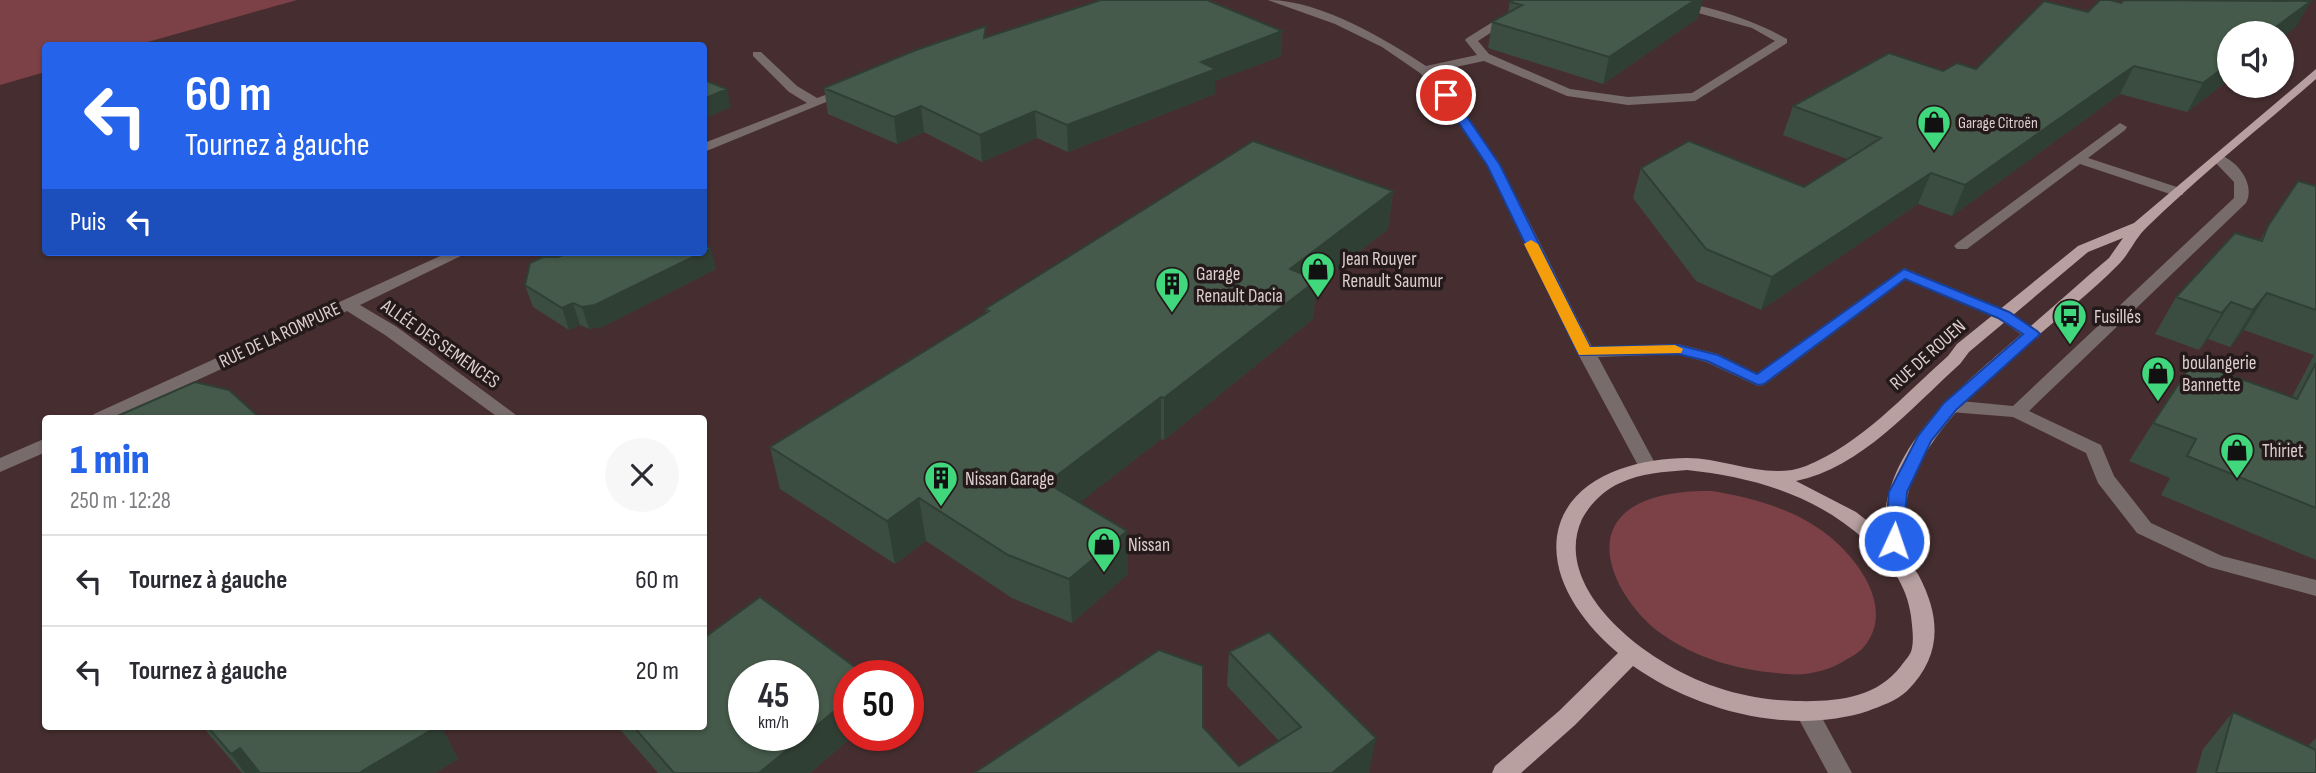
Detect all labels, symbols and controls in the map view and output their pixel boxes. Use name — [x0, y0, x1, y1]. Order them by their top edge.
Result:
map controls — [2217, 21, 2294, 98]
button: sound — [2217, 21, 2294, 98]
pin — [1416, 65, 1476, 125]
text: 60 m — [185, 66, 272, 125]
icon: left — [70, 70, 161, 161]
icon: arrive — [1427, 76, 1465, 114]
shop icon: Garage Citroën — [1915, 103, 1953, 152]
place label: Garage Citroën — [1958, 114, 2038, 133]
text: Tournez à gauche — [185, 126, 370, 165]
icon: left — [120, 203, 158, 241]
text: Puis — [70, 207, 106, 238]
place label: Jean Rouyer Renault Saumur — [1341, 248, 1443, 293]
shop icon: Jean Rouyer Renault Saumur — [1299, 250, 1337, 299]
place label: Garage Renault Dacia — [1196, 263, 1283, 308]
building icon: Garage Renault Dacia — [1153, 265, 1191, 314]
street label: ALLÉE DES SEMENCES — [376, 294, 504, 394]
street label: RUE DE LA ROMPURE — [215, 297, 344, 373]
bus stop icon: Fusillés — [2051, 297, 2089, 346]
place label: Fusillés — [2094, 306, 2141, 329]
street label: RUE DE ROUEN — [1885, 315, 1971, 395]
place label: boulangerie Bannette — [2182, 352, 2256, 397]
shop icon: boulangerie Bannette — [2139, 354, 2177, 403]
shop icon: Thiriet — [2218, 431, 2256, 480]
text: 1 min — [70, 435, 150, 486]
button: close — [605, 438, 679, 512]
place label: Thiriet — [2262, 440, 2304, 463]
building icon: Nissan Garage — [922, 459, 960, 508]
place label: Nissan Garage — [965, 468, 1054, 491]
text: 250 m · 12:28 — [70, 487, 171, 515]
position arrow — [1857, 504, 1931, 578]
shop icon: Nissan — [1085, 525, 1123, 574]
place label: Nissan — [1128, 534, 1170, 557]
icon: left — [70, 562, 108, 600]
text: Tournez à gauche — [129, 565, 287, 596]
text: 60 m — [635, 565, 679, 596]
icon: left — [70, 653, 108, 691]
text: Tournez à gauche — [129, 656, 287, 687]
text: 20 m — [636, 656, 679, 687]
speed limit sign: 50 — [833, 660, 924, 751]
text: 45 — [758, 675, 789, 718]
text: km/h — [758, 712, 789, 733]

